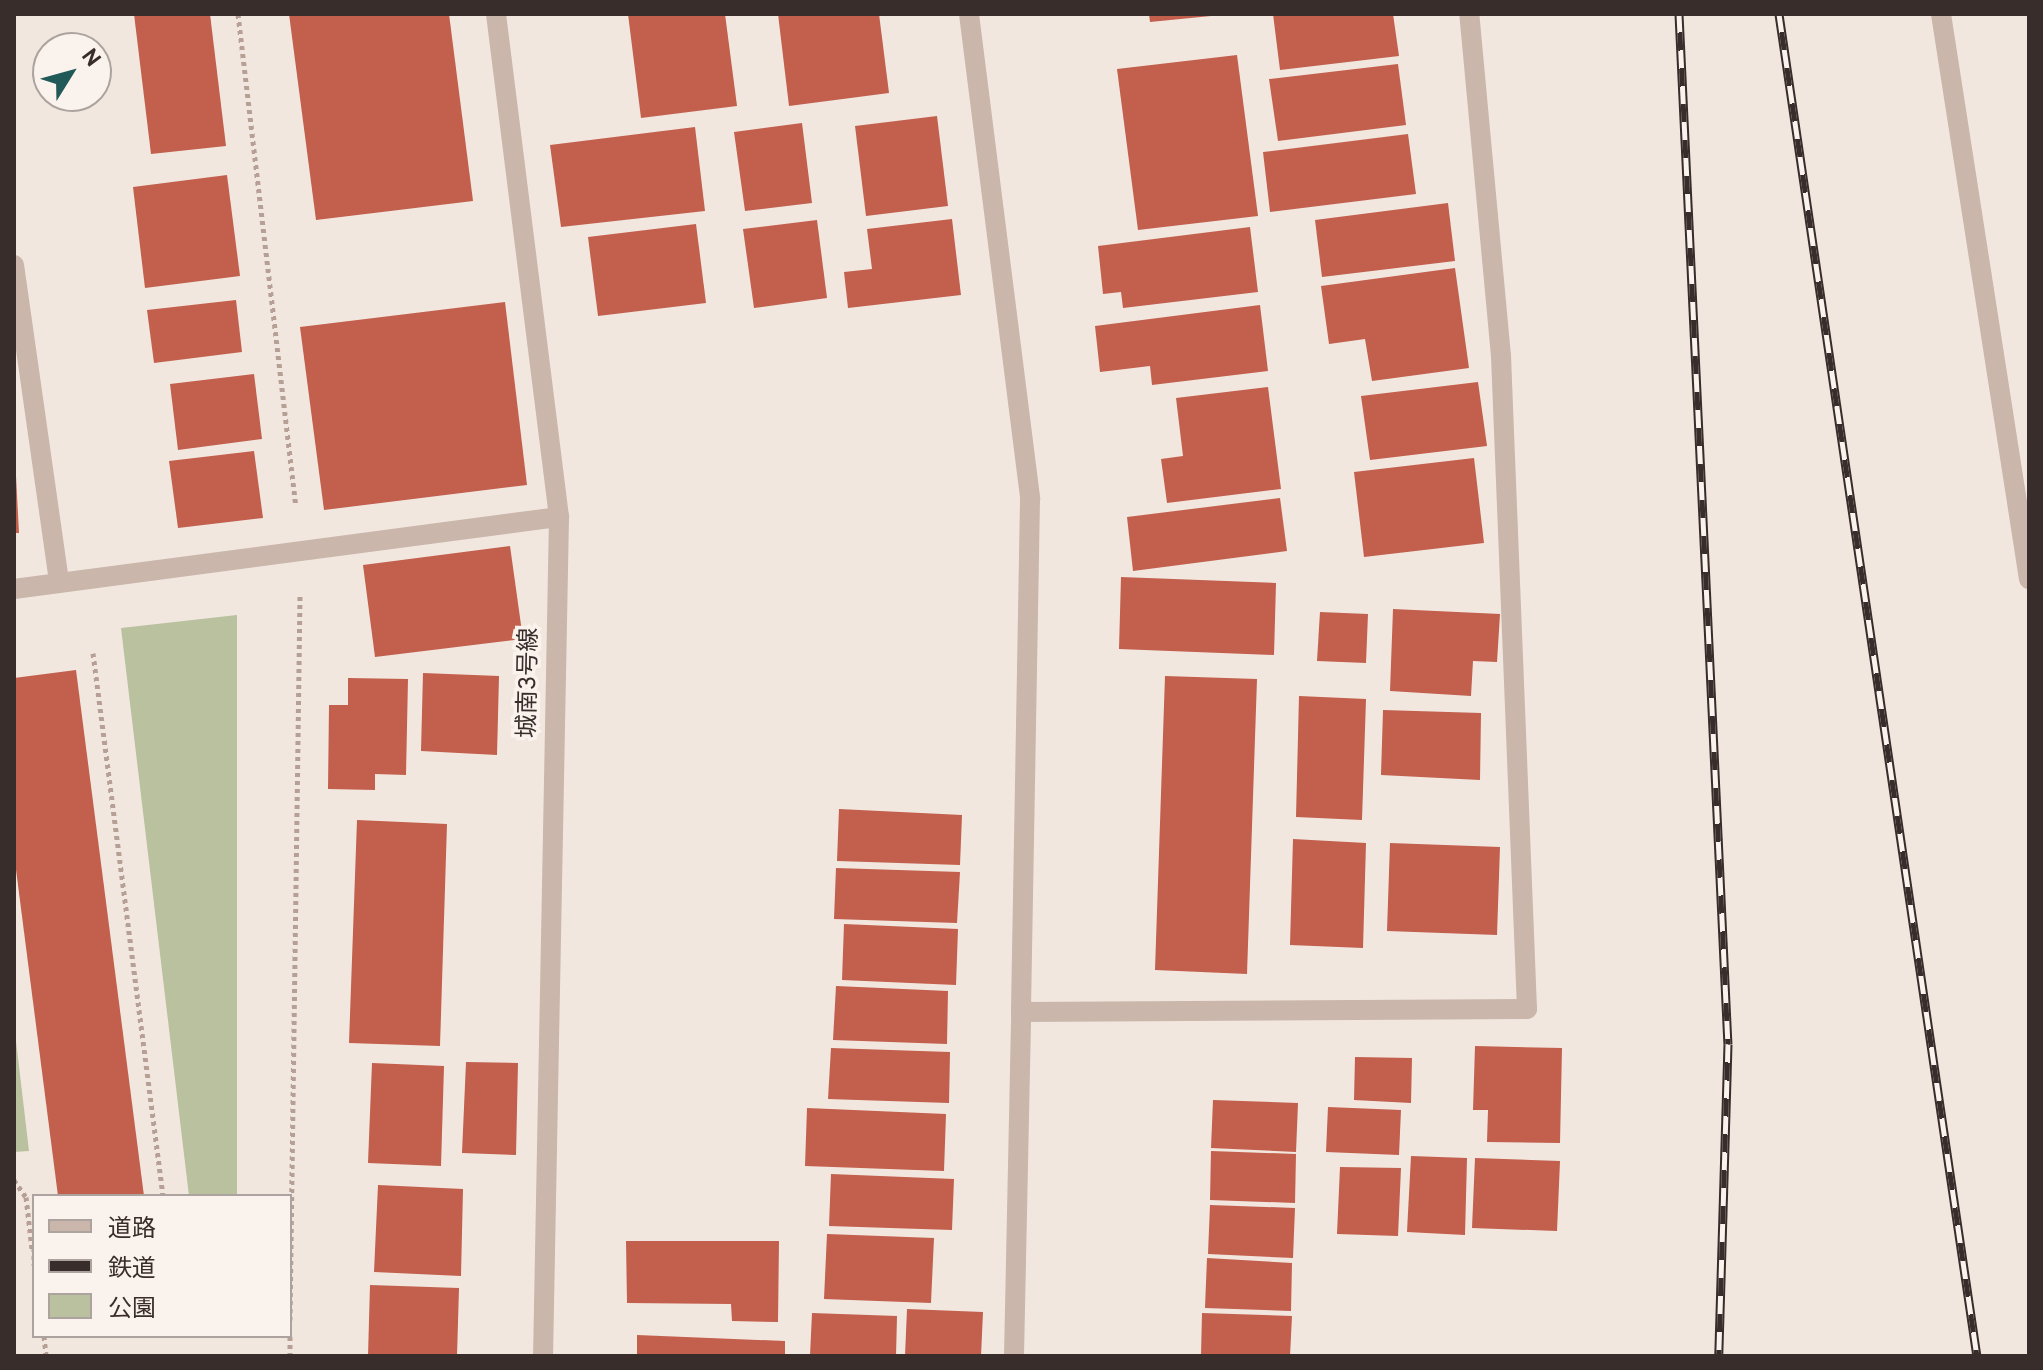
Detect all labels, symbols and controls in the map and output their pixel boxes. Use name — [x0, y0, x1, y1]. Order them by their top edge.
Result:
north arrow — [32, 32, 112, 112]
text: N — [74, 44, 105, 73]
street label: 城南3号線 — [515, 628, 545, 738]
legend — [32, 1194, 292, 1338]
text: 道路 — [108, 1215, 156, 1245]
text: 鉄道 — [108, 1255, 156, 1285]
text: 公園 — [108, 1295, 156, 1325]

